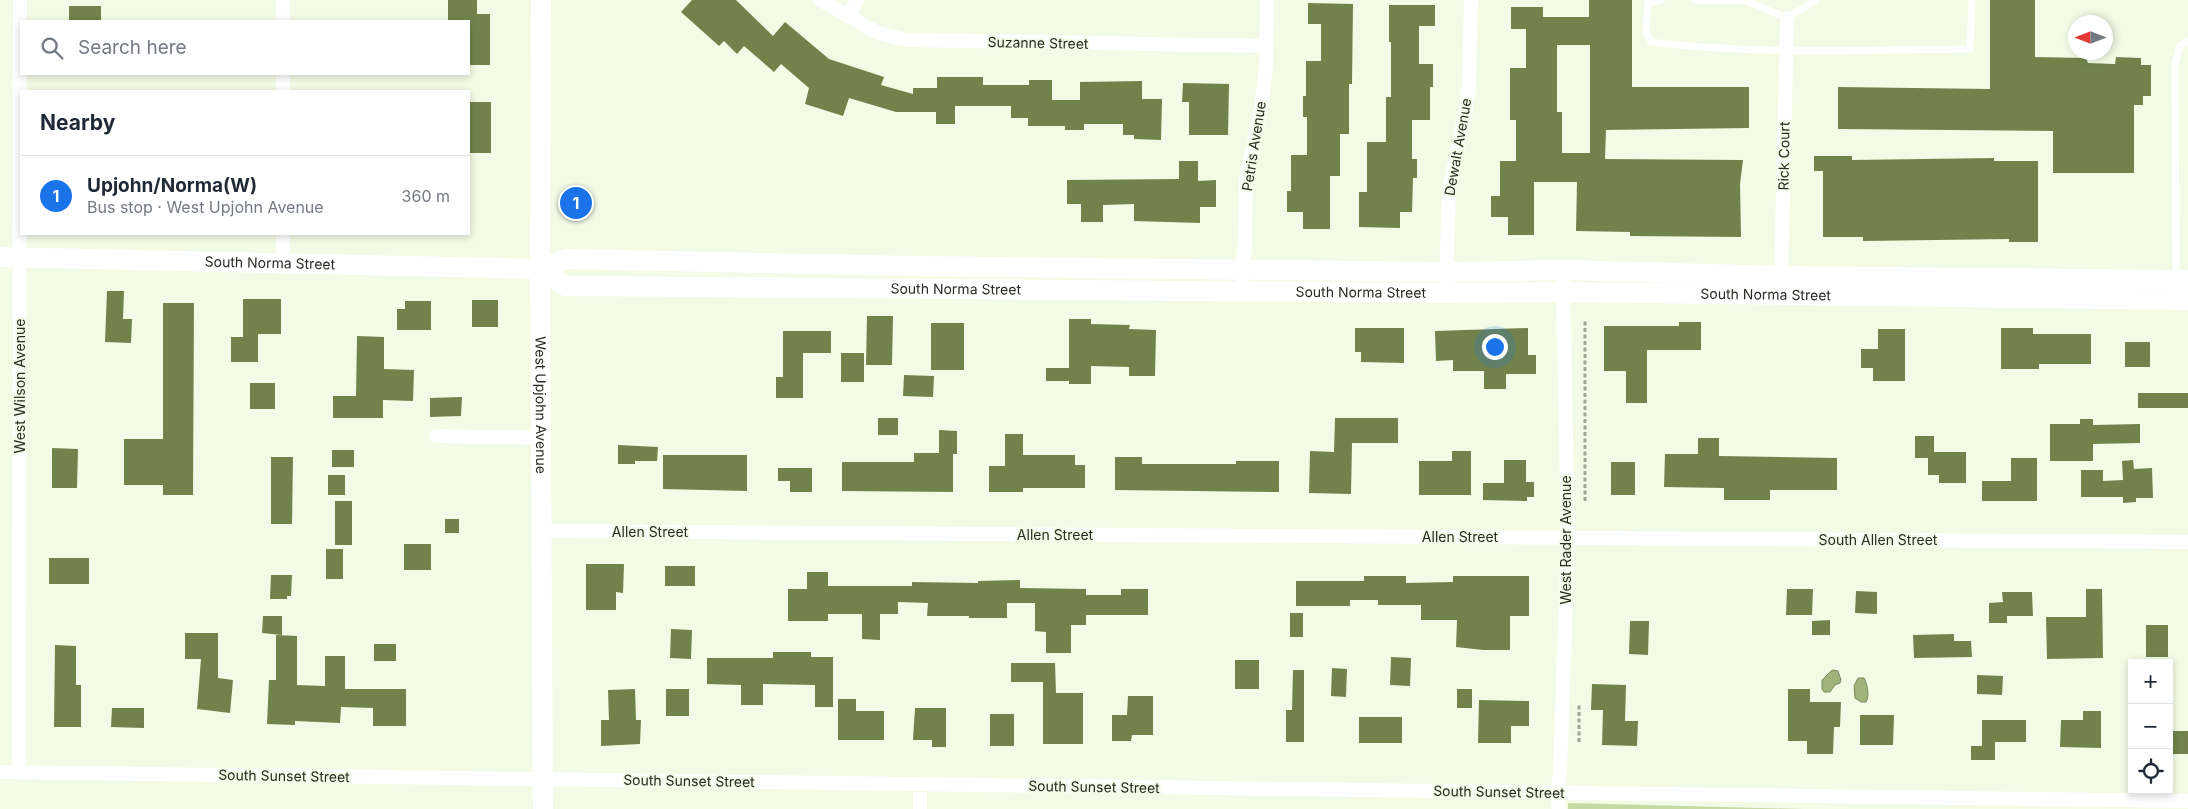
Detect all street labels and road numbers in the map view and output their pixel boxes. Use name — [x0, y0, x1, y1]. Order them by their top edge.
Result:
street label: Suzanne Street — [987, 33, 1089, 52]
street label: Dewalt Avenue — [1441, 97, 1474, 197]
street label: Petris Avenue — [1238, 100, 1269, 192]
street label: Rick Court — [1774, 121, 1793, 191]
street label: South Norma Street — [204, 253, 336, 272]
street label: South Norma Street — [890, 280, 1022, 298]
street label: South Norma Street — [1295, 283, 1427, 301]
street label: South Norma Street — [1700, 285, 1832, 303]
street label: West Wilson Avenue — [11, 319, 28, 453]
street label: West Upjohn Avenue — [532, 336, 550, 474]
street label: West Rader Avenue — [1557, 475, 1574, 605]
street label: Allen Street — [612, 523, 689, 540]
street label: Allen Street — [1017, 526, 1094, 543]
street label: Allen Street — [1422, 528, 1499, 545]
street label: South Allen Street — [1819, 531, 1938, 548]
street label: South Sunset Street — [218, 766, 350, 785]
street label: South Sunset Street — [623, 771, 755, 790]
street label: South Sunset Street — [1028, 777, 1160, 796]
street label: South Sunset Street — [1433, 782, 1565, 801]

